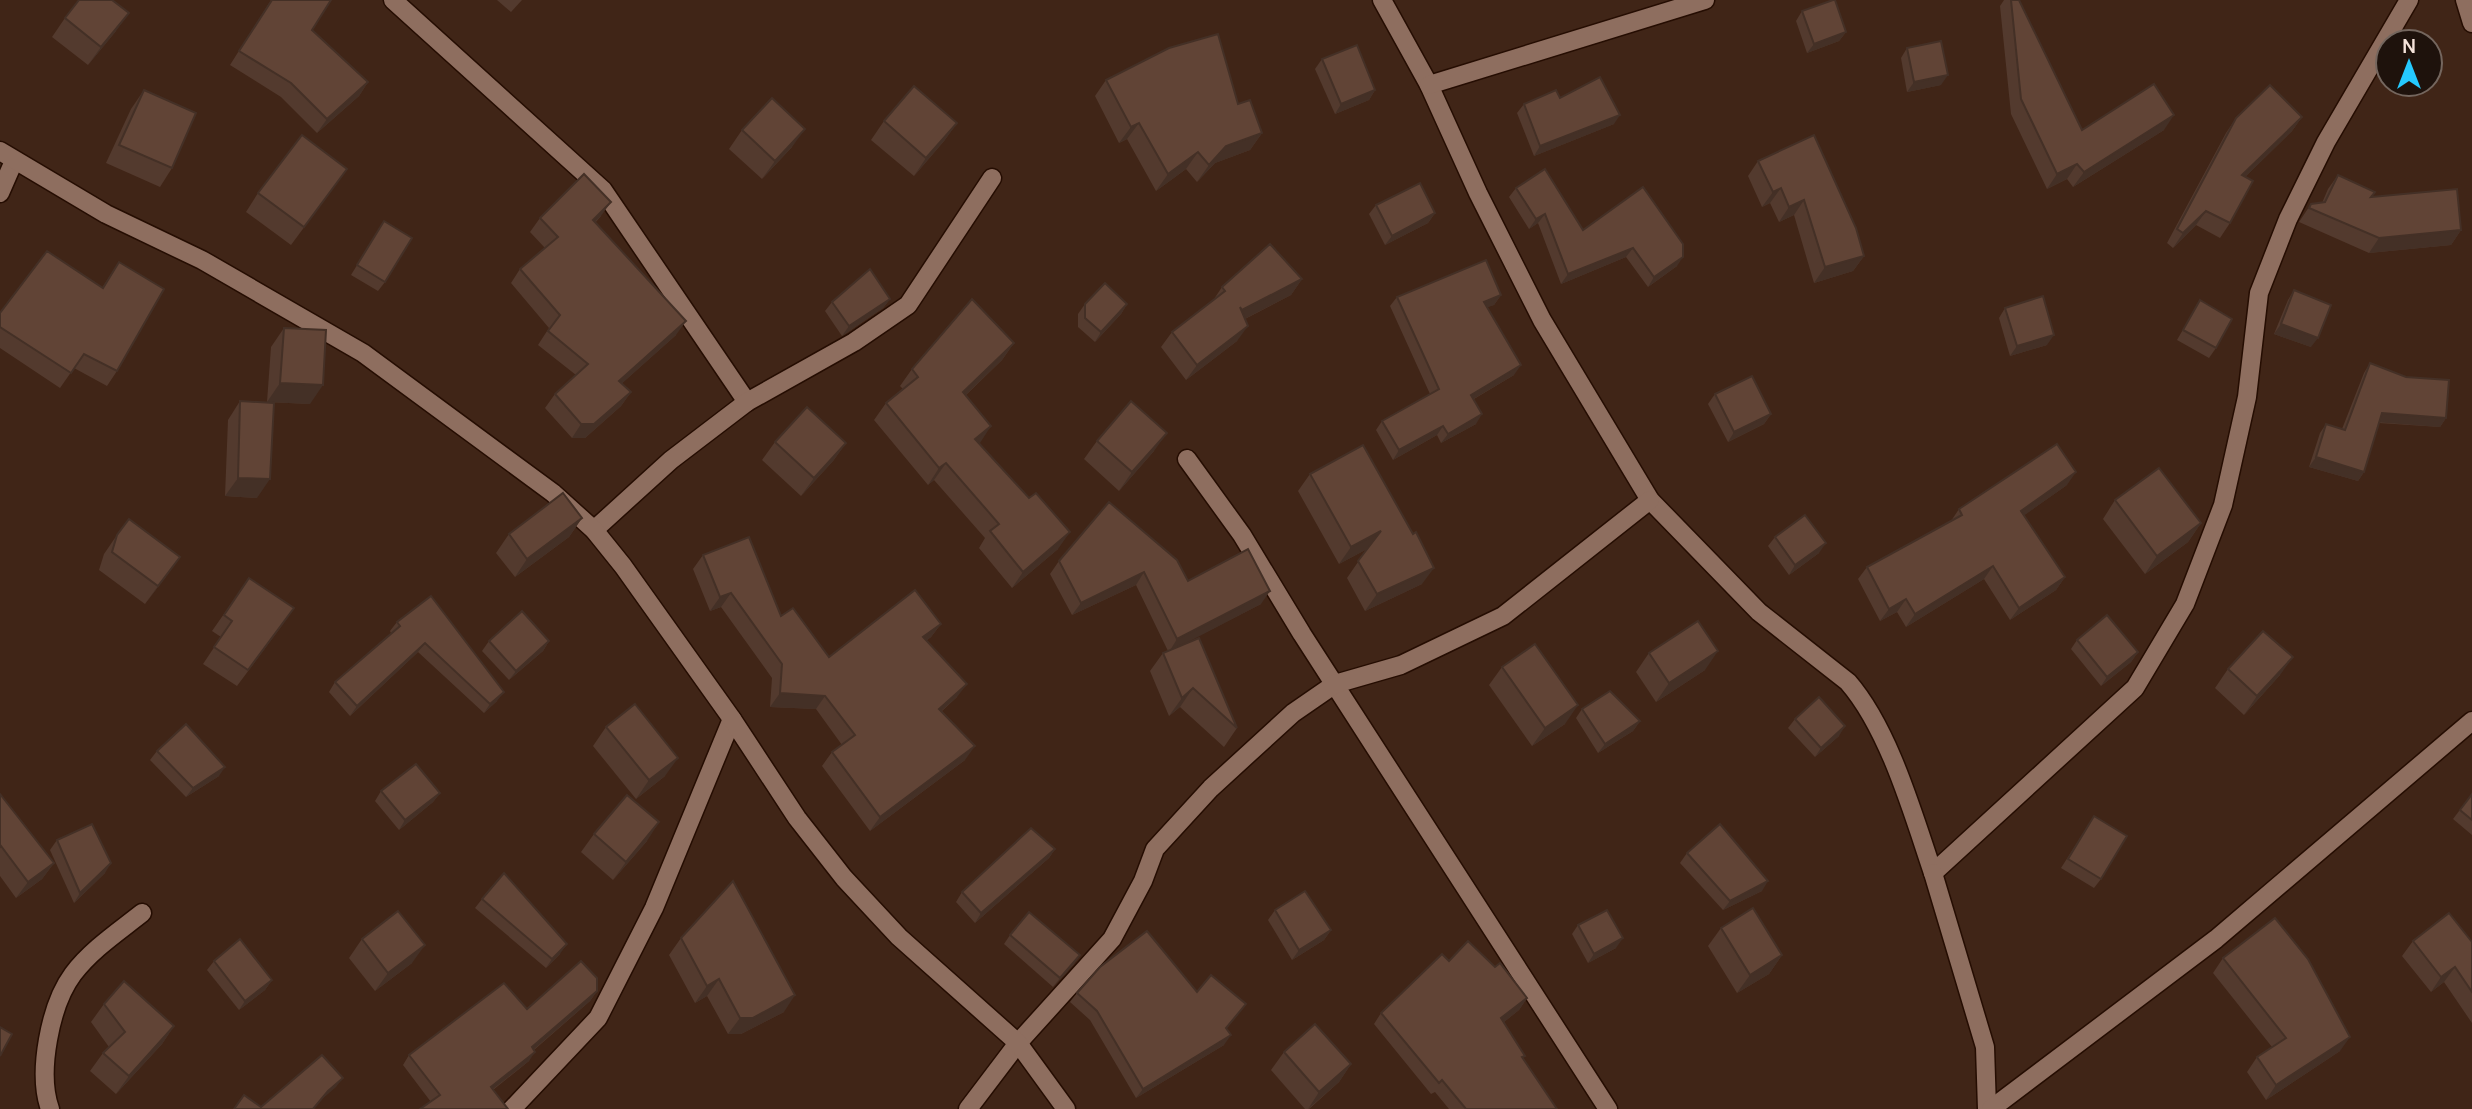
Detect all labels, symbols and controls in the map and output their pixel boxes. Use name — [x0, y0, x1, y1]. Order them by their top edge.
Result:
north arrow — [2374, 28, 2444, 98]
text: N — [2402, 33, 2416, 59]

